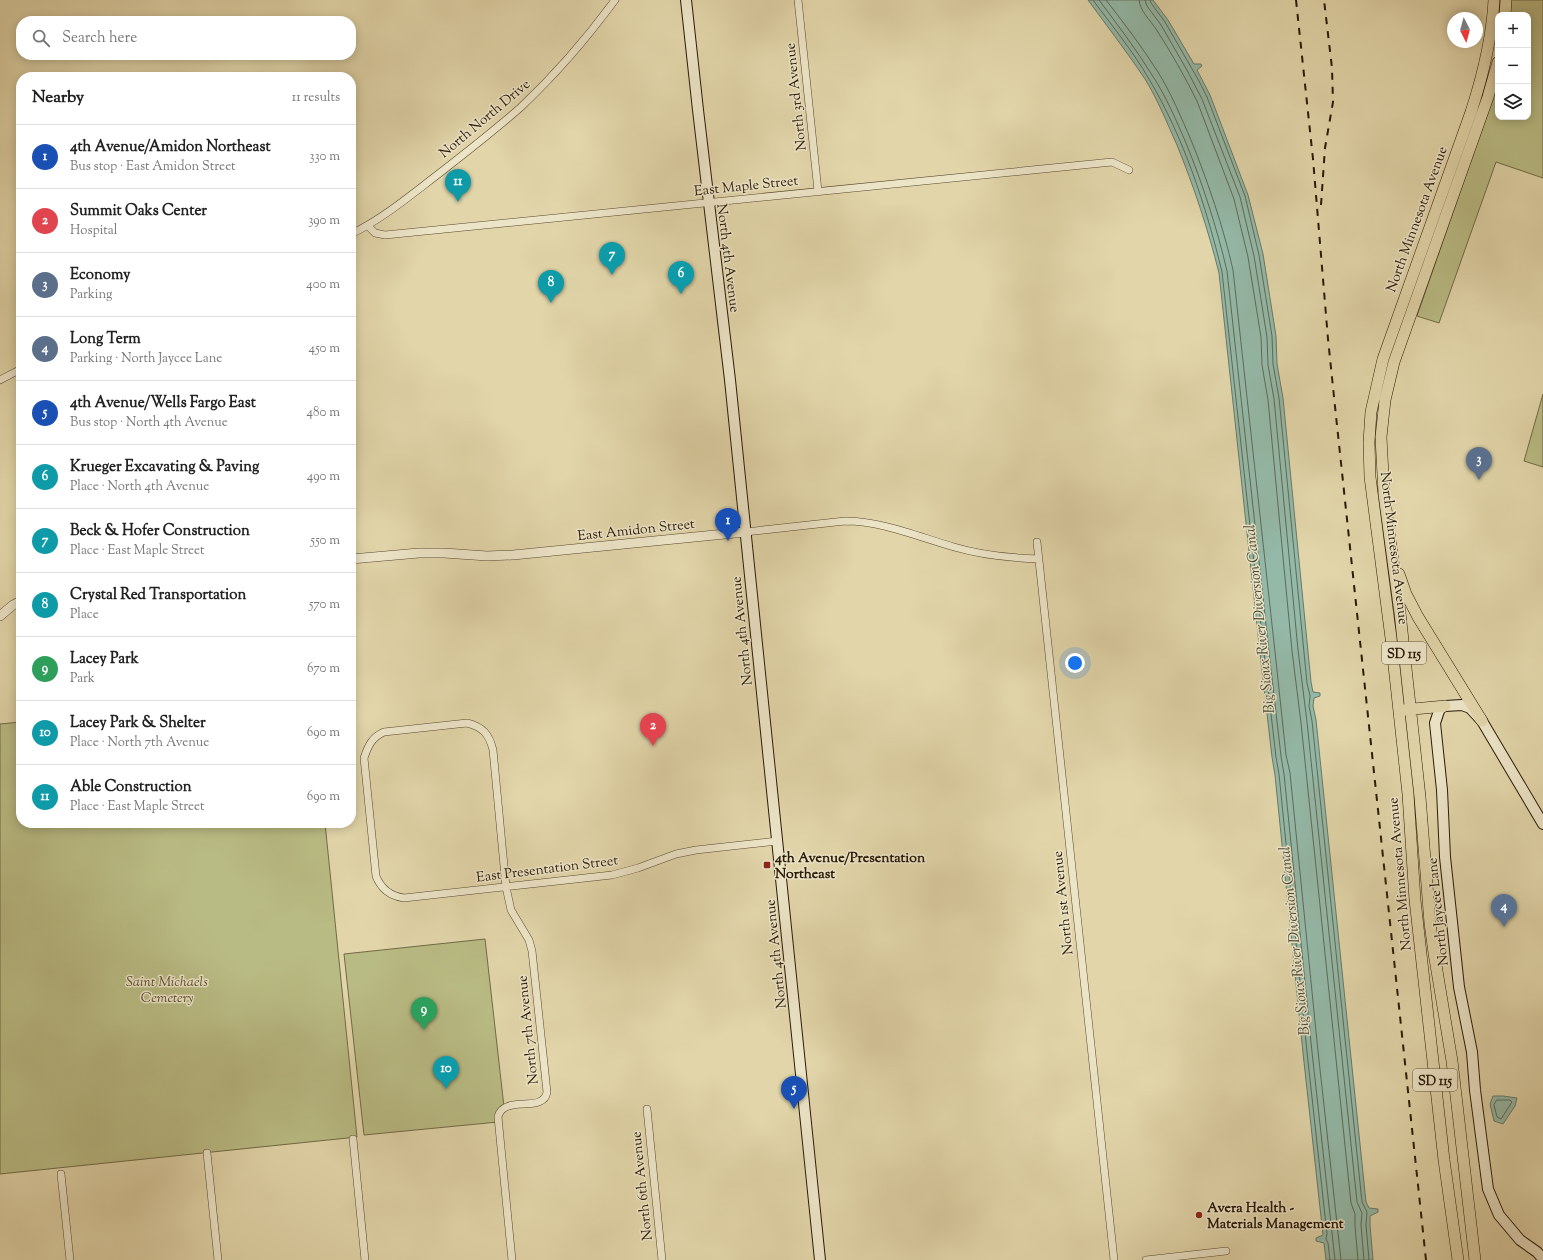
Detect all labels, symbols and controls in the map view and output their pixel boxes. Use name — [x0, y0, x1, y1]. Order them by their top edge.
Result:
north arrow — [1447, 12, 1483, 48]
map controls — [1495, 12, 1531, 120]
button: + — [1495, 12, 1531, 48]
search box — [16, 16, 356, 60]
icon: search — [30, 27, 52, 49]
text: Search here — [62, 28, 137, 49]
street label: North 3rd Avenue — [781, 42, 813, 152]
button: − — [1495, 48, 1531, 84]
street label: North North Drive — [435, 75, 535, 164]
button: layers — [1495, 84, 1531, 120]
text: Nearby — [32, 86, 84, 110]
text: 11 results — [292, 89, 340, 107]
text: 4th Avenue/Amidon Northeast — [70, 137, 271, 158]
street label: North Minnesota Avenue — [1382, 144, 1454, 295]
text: 1 — [43, 148, 47, 166]
text: 330 m — [309, 148, 340, 166]
text: Bus stop · East Amidon Street — [70, 158, 236, 176]
pin: 11 — [445, 169, 471, 202]
street label: East Maple Street — [693, 172, 799, 202]
text: Summit Oaks Center — [70, 201, 207, 222]
street label: North 4th Avenue — [710, 203, 744, 314]
text: 2 — [42, 212, 48, 230]
text: 390 m — [308, 212, 340, 230]
text: Hospital — [70, 222, 117, 240]
pin: 7 — [599, 242, 625, 275]
pin: 6 — [668, 261, 694, 294]
text: Economy — [70, 265, 130, 286]
pin: 8 — [538, 270, 564, 303]
text: 3 — [42, 276, 48, 294]
text: 400 m — [306, 276, 340, 294]
text: Parking — [70, 286, 112, 304]
text: Long Term — [70, 329, 141, 350]
text: 4 — [42, 340, 48, 358]
text: 450 m — [309, 340, 340, 358]
text: Parking · North Jaycee Lane — [70, 350, 222, 368]
text: 4th Avenue/Wells Fargo East — [70, 393, 256, 414]
text: 5 — [43, 404, 47, 422]
text: 480 m — [307, 404, 340, 422]
text: Bus stop · North 4th Avenue — [70, 414, 228, 432]
pin: 3 — [1466, 447, 1492, 480]
text: Krueger Excavating & Paving — [70, 457, 259, 478]
text: 6 — [42, 468, 48, 486]
text: 490 m — [307, 468, 340, 486]
street label: North Minnesota Avenue — [1374, 471, 1412, 626]
text: Place · North 4th Avenue — [70, 478, 209, 496]
pin: 1 — [715, 508, 741, 541]
street label: East Amidon Street — [577, 515, 696, 547]
text: Beck & Hofer Construction — [70, 521, 250, 542]
water label: Big Sioux River Diversion Canal — [1240, 523, 1281, 714]
text: 7 — [42, 532, 48, 550]
text: 550 m — [311, 532, 340, 550]
text: Place · East Maple Street — [70, 542, 205, 560]
street label: North 4th Avenue — [727, 575, 759, 686]
text: Crystal Red Transportation — [70, 585, 246, 606]
text: 8 — [42, 596, 48, 614]
text: 570 m — [309, 596, 340, 614]
text: Place — [70, 606, 99, 624]
road number: SD 115 — [1382, 642, 1426, 664]
text: Lacey Park — [70, 649, 139, 670]
your location — [1065, 653, 1085, 673]
text: 9 — [42, 660, 48, 678]
text: 670 m — [307, 660, 340, 678]
text: Park — [70, 670, 95, 688]
text: Lacey Park & Shelter — [70, 713, 206, 734]
pin: 2 — [640, 713, 666, 746]
text: 10 — [39, 724, 51, 742]
text: 690 m — [307, 724, 340, 742]
text: Place · North 7th Avenue — [70, 734, 209, 752]
text: Able Construction — [70, 777, 192, 798]
text: 11 — [41, 788, 49, 806]
text: 690 m — [307, 788, 340, 806]
street label: North Minnesota Avenue — [1384, 796, 1418, 951]
text: Place · East Maple Street — [70, 798, 205, 816]
water label: Big Sioux River Diversion Canal — [1275, 845, 1316, 1036]
place label: 4th Avenue/Presentation Northeast — [774, 849, 926, 885]
street label: North 1st Avenue — [1049, 850, 1079, 956]
street label: East Presentation Street — [475, 851, 619, 889]
street label: North Jaycee Lane — [1423, 857, 1455, 967]
marker: 4th Avenue/Presentation Northeast — [762, 860, 772, 870]
pin: 4 — [1491, 894, 1517, 927]
street label: North 4th Avenue — [761, 898, 793, 1009]
park label: Saint Michaels Cemetery — [126, 973, 208, 1009]
street label: North 7th Avenue — [513, 974, 545, 1085]
pin: 9 — [411, 997, 437, 1030]
pin: 10 — [433, 1056, 459, 1089]
road number: SD 115 — [1413, 1069, 1457, 1091]
pin: 5 — [781, 1076, 807, 1109]
street label: North 6th Avenue — [627, 1130, 659, 1241]
place label: Avera Health - Materials Management — [1207, 1199, 1344, 1235]
marker: Avera Health - Materials Management — [1194, 1210, 1204, 1220]

